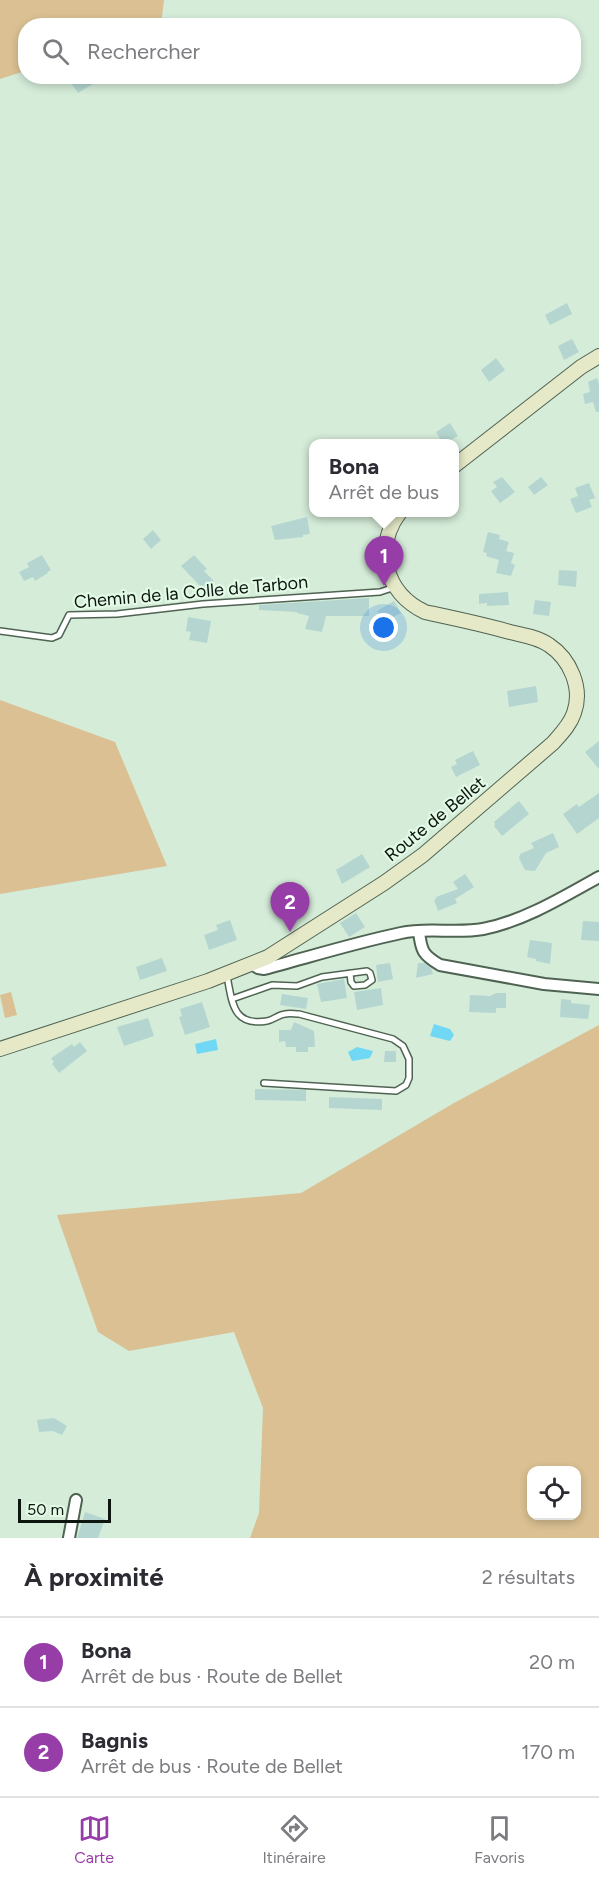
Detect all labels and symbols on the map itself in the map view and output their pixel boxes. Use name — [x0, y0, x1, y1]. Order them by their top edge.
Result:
pin: 1 — [364, 536, 404, 586]
street label: Chemin de la Colle de Tarbon — [73, 571, 309, 613]
your location — [369, 613, 398, 642]
street label: Route de Bellet — [380, 772, 490, 866]
pin: 2 — [270, 882, 310, 932]
scale bar — [18, 1496, 111, 1524]

